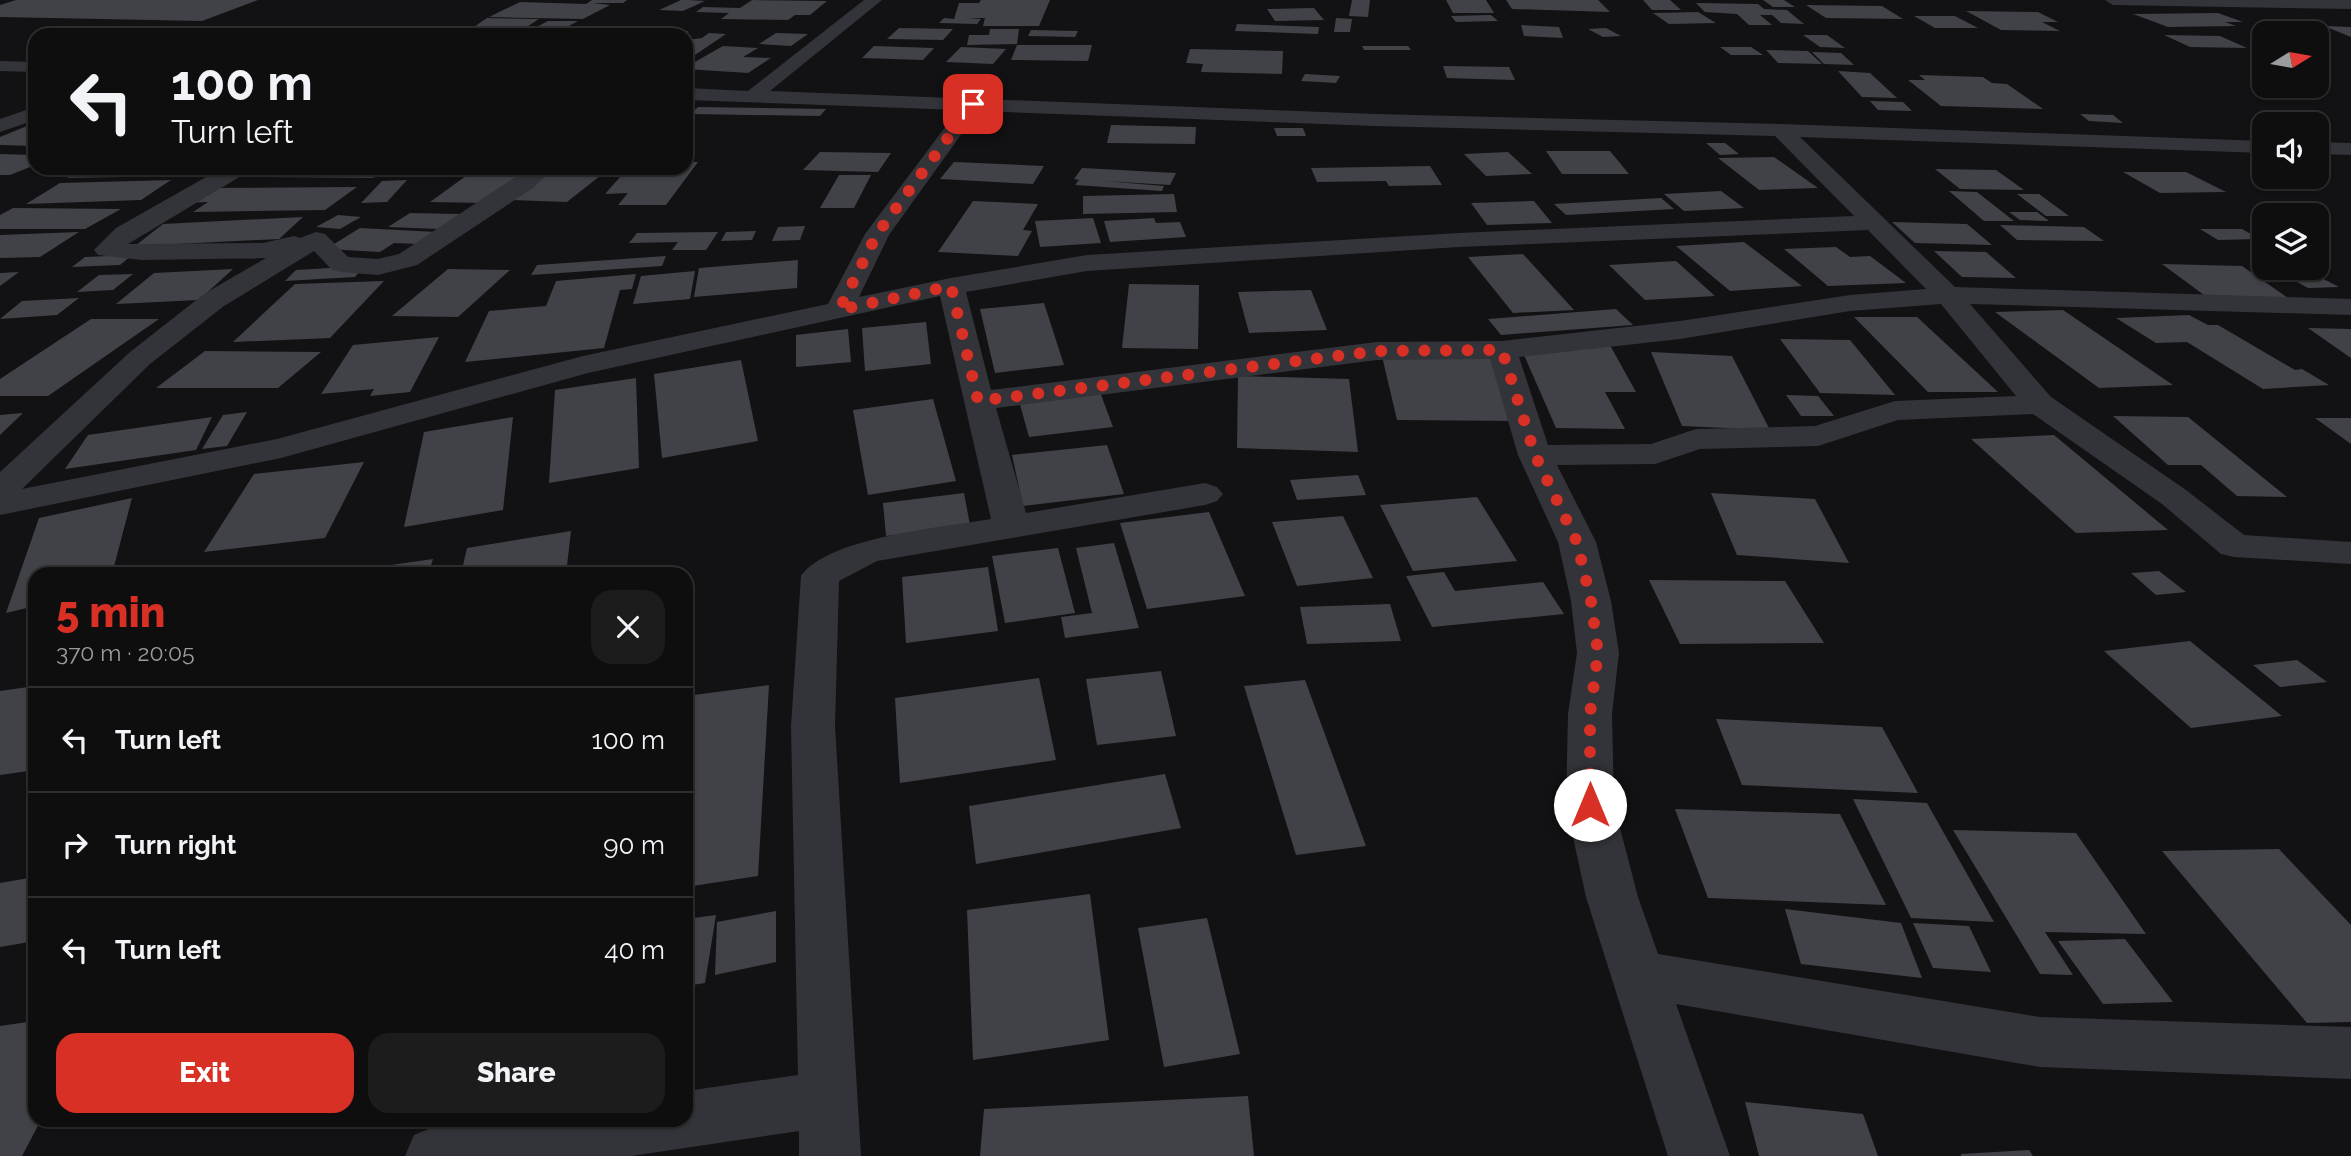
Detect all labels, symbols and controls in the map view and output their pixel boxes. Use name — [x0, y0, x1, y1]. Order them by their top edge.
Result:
north arrow — [2252, 21, 2329, 98]
map controls — [2252, 21, 2329, 280]
text: 100 m — [171, 54, 313, 111]
icon: left — [56, 56, 147, 147]
pin — [943, 74, 1003, 134]
icon: arrive — [954, 85, 992, 123]
button: sound — [2252, 112, 2329, 189]
text: Turn left — [171, 113, 293, 150]
button: layers — [2252, 203, 2329, 280]
text: 5 min — [56, 588, 166, 637]
button: close — [591, 590, 665, 664]
text: 370 m · 20:05 — [56, 639, 195, 666]
icon: left — [56, 721, 94, 759]
text: Turn left — [115, 725, 221, 755]
text: 100 m — [592, 725, 665, 755]
position arrow — [1553, 768, 1627, 842]
icon: right — [56, 826, 94, 864]
text: Turn right — [115, 830, 236, 860]
text: 90 m — [603, 830, 665, 860]
icon: left — [56, 931, 94, 969]
text: Turn left — [115, 935, 221, 965]
text: 40 m — [604, 935, 665, 965]
button: Exit — [56, 1033, 354, 1113]
button: Share — [368, 1033, 665, 1113]

